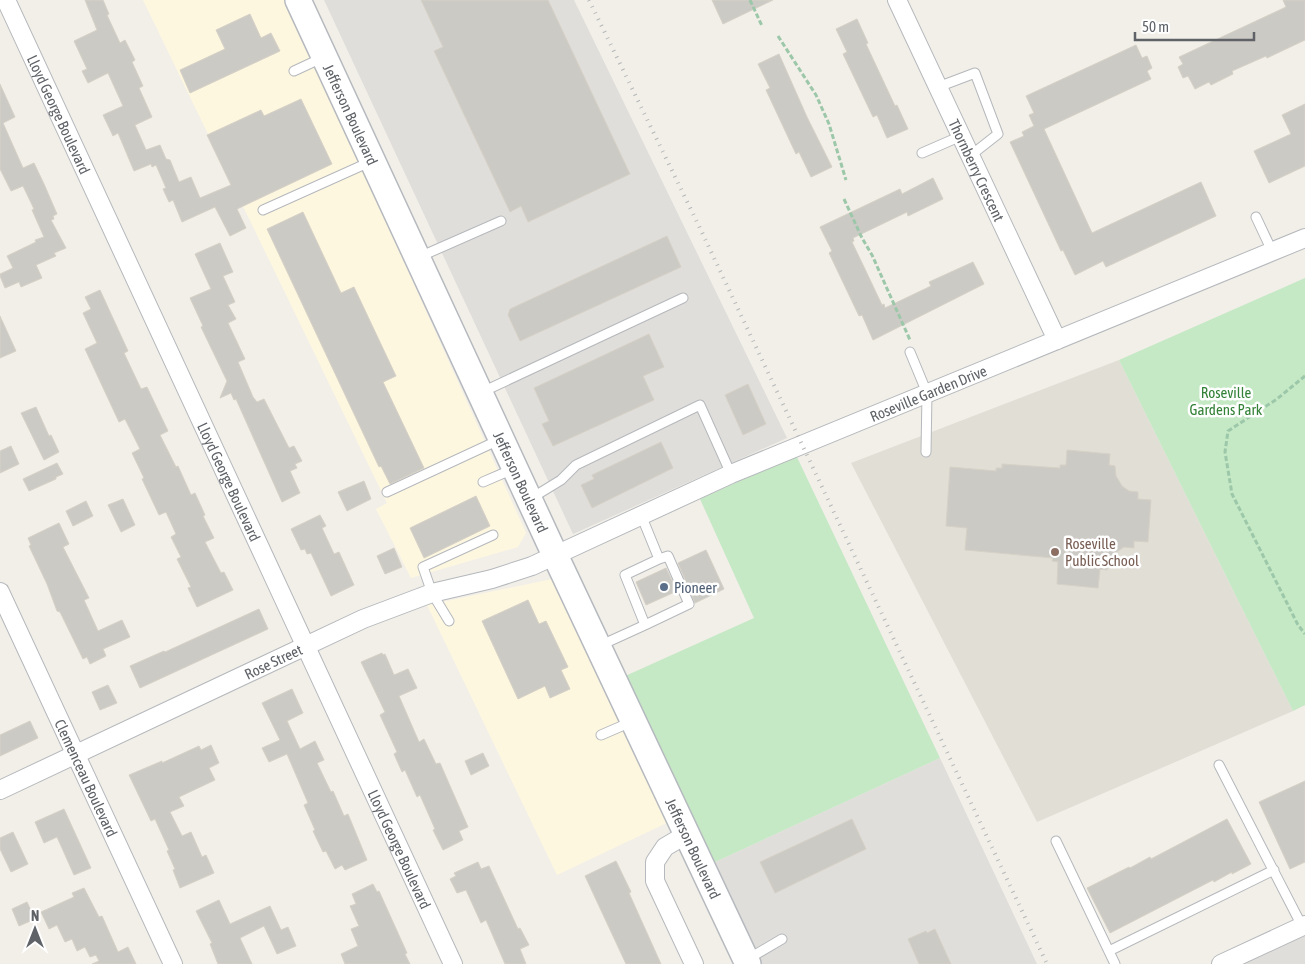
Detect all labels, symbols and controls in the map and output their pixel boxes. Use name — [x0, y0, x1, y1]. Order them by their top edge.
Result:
scale bar — [1135, 10, 1254, 42]
text: 50 m — [1142, 18, 1169, 35]
street label: Lloyd George Boulevard — [24, 52, 94, 176]
street label: Jefferson Boulevard — [320, 61, 382, 167]
street label: Thornberry Crescent — [946, 116, 1008, 224]
street label: Roseville Garden Drive — [867, 361, 989, 425]
park label: Roseville Gardens Park — [1190, 384, 1263, 418]
street label: Lloyd George Boulevard — [195, 420, 264, 544]
street label: Jefferson Boulevard — [490, 429, 552, 535]
place label: Roseville Public School — [1065, 535, 1139, 569]
marker: Roseville Public School — [1049, 546, 1061, 558]
place label: Pioneer — [674, 579, 717, 596]
marker: Pioneer — [658, 581, 670, 593]
street label: Rose Street — [242, 640, 305, 682]
street label: Clemenceau Boulevard — [52, 716, 121, 839]
street label: Lloyd George Boulevard — [365, 787, 435, 911]
street label: Jefferson Boulevard — [662, 795, 724, 901]
north arrow — [10, 904, 60, 954]
text: N — [31, 908, 39, 924]

